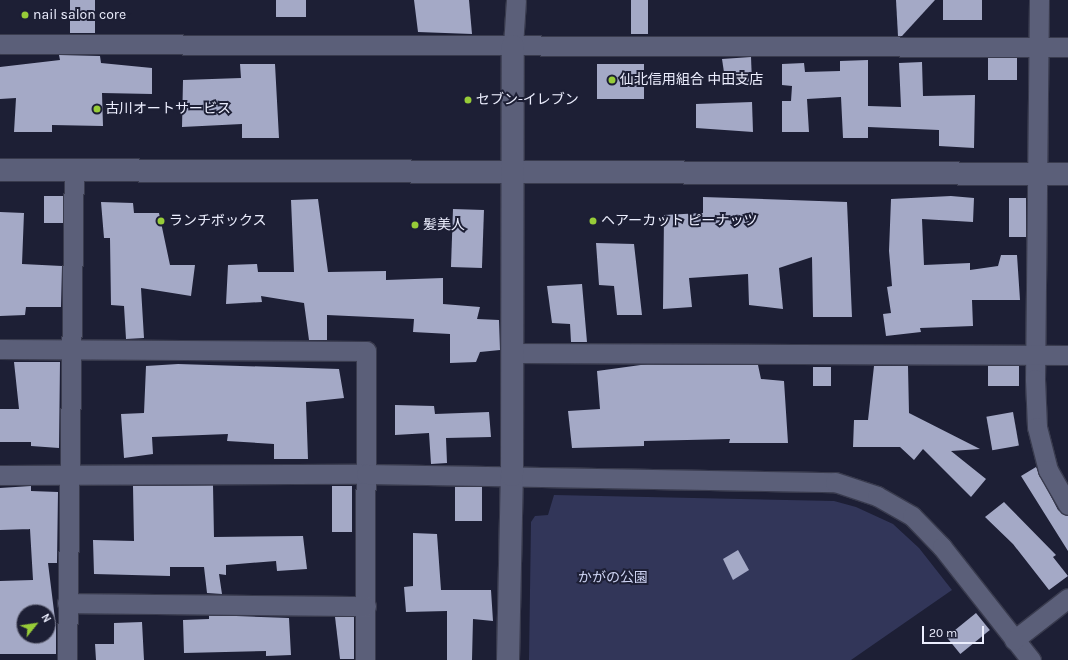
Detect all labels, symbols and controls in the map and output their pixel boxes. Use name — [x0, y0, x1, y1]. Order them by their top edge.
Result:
place label: nail salon core — [33, 7, 126, 23]
marker: nail salon core — [20, 10, 30, 20]
place label: 仙北信用組合 中田支店 — [620, 72, 763, 88]
marker: 仙北信用組合 中田支店 — [607, 75, 617, 85]
place label: セブン-イレブン — [476, 92, 579, 108]
marker: セブン-イレブン — [463, 95, 473, 105]
place label: 古川オートサービス — [105, 101, 231, 117]
marker: 古川オートサービス — [92, 104, 102, 114]
place label: ランチボックス — [169, 213, 267, 229]
place label: ヘアーカット ピーナッツ — [601, 213, 757, 229]
marker: ランチボックス — [156, 216, 166, 226]
marker: ヘアーカット ピーナッツ — [588, 216, 598, 226]
place label: 髪美人 — [423, 217, 465, 233]
marker: 髪美人 — [410, 220, 420, 230]
park label: かがの公園 — [578, 570, 648, 586]
north arrow — [16, 604, 56, 644]
text: N — [38, 612, 54, 625]
scale bar — [924, 618, 986, 644]
text: 20 m — [929, 626, 957, 640]

